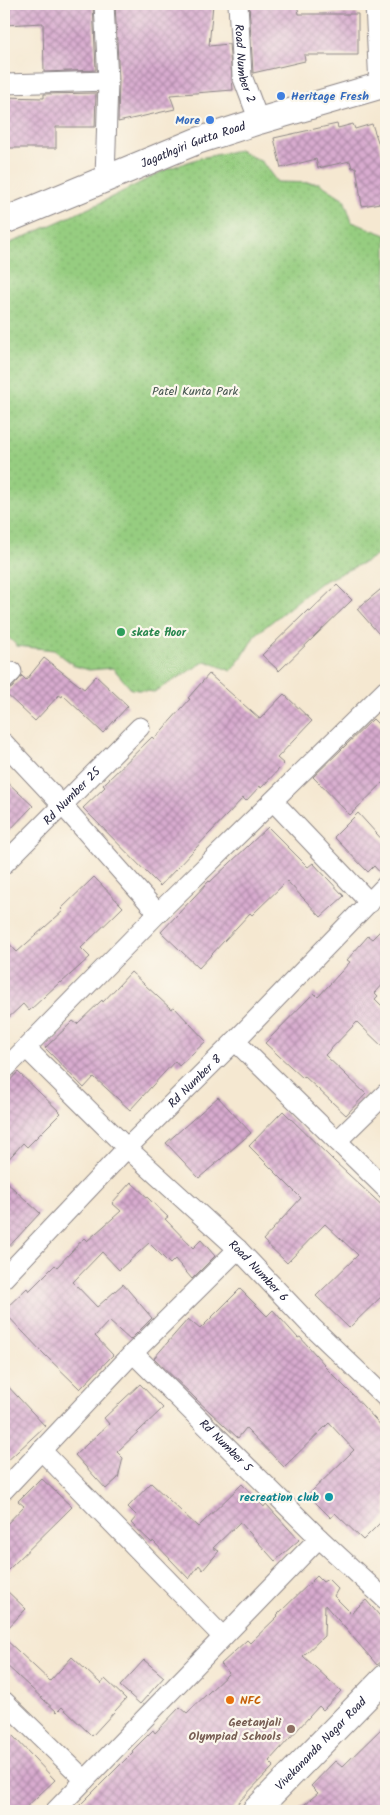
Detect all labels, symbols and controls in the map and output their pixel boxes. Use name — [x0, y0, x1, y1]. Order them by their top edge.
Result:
street label: Road Number 2 — [230, 24, 261, 105]
place label: Heritage Fresh — [291, 87, 369, 106]
marker: Heritage Fresh — [275, 90, 287, 102]
place label: More — [175, 111, 200, 130]
marker: More — [204, 114, 216, 126]
street label: Jagathgiri Gutta Road — [138, 116, 249, 173]
park label: Patel Kunta Park — [152, 382, 238, 401]
place label: skate floor — [131, 623, 187, 642]
marker: skate floor — [115, 626, 127, 638]
street label: Rd Number 25 — [38, 761, 106, 829]
street label: Rd Number 8 — [163, 1050, 226, 1112]
street label: Road Number 6 — [224, 1235, 293, 1306]
street label: Rd Number 5 — [195, 1415, 258, 1477]
place label: recreation club — [240, 1488, 319, 1507]
marker: recreation club — [323, 1491, 335, 1503]
place label: NFC — [240, 1691, 261, 1710]
street label: Vivekananda Nagar Road — [271, 1692, 372, 1795]
marker: NFC — [224, 1694, 236, 1706]
place label: Geetanjali Olympiad Schools — [189, 1713, 282, 1746]
marker: Geetanjali Olympiad Schools — [285, 1723, 297, 1735]

